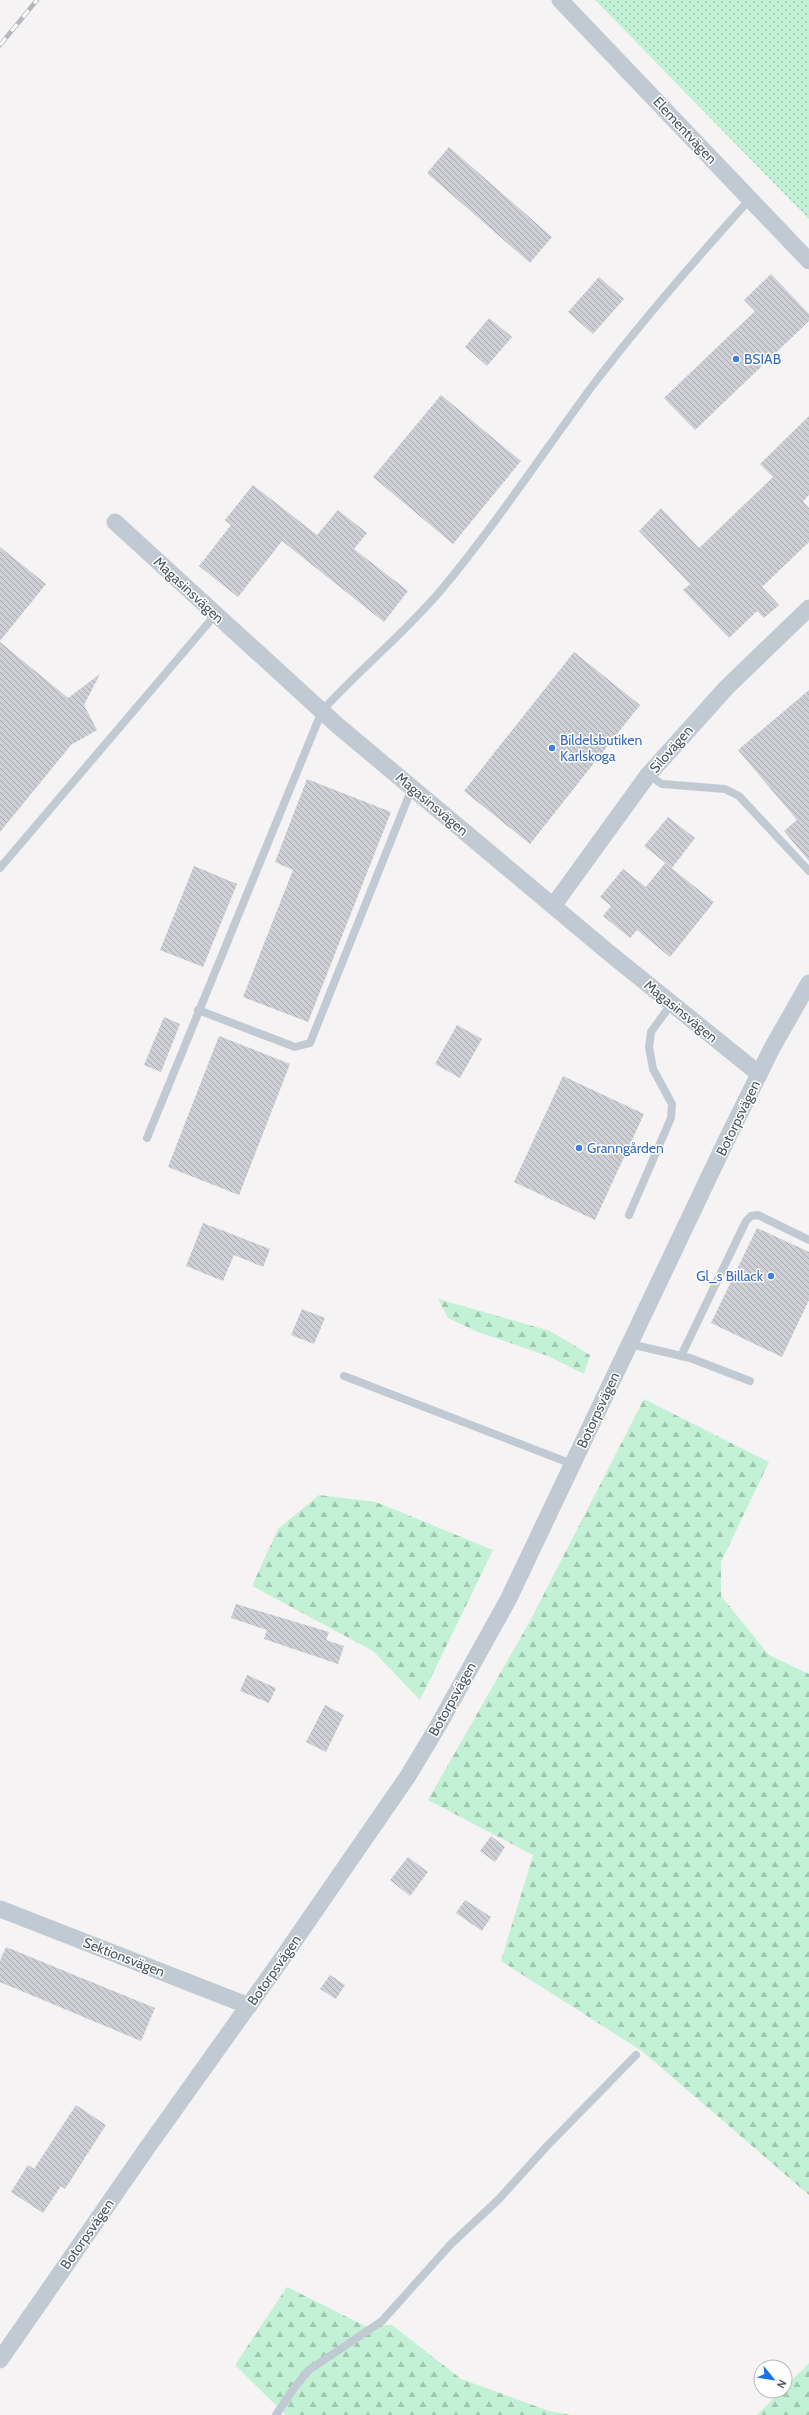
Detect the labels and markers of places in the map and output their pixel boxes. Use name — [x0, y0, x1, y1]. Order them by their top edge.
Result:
place label: BSIAB — [744, 350, 781, 368]
marker: BSIAB — [731, 354, 741, 364]
place label: Bildelsbutiken Karlskoga — [560, 731, 642, 765]
marker: Bildelsbutiken Karlskoga — [547, 743, 557, 753]
place label: Granngården — [587, 1139, 664, 1157]
marker: Granngården — [574, 1143, 584, 1153]
place label: Gl_s Billack — [696, 1267, 764, 1285]
marker: Gl_s Billack — [766, 1271, 776, 1281]

